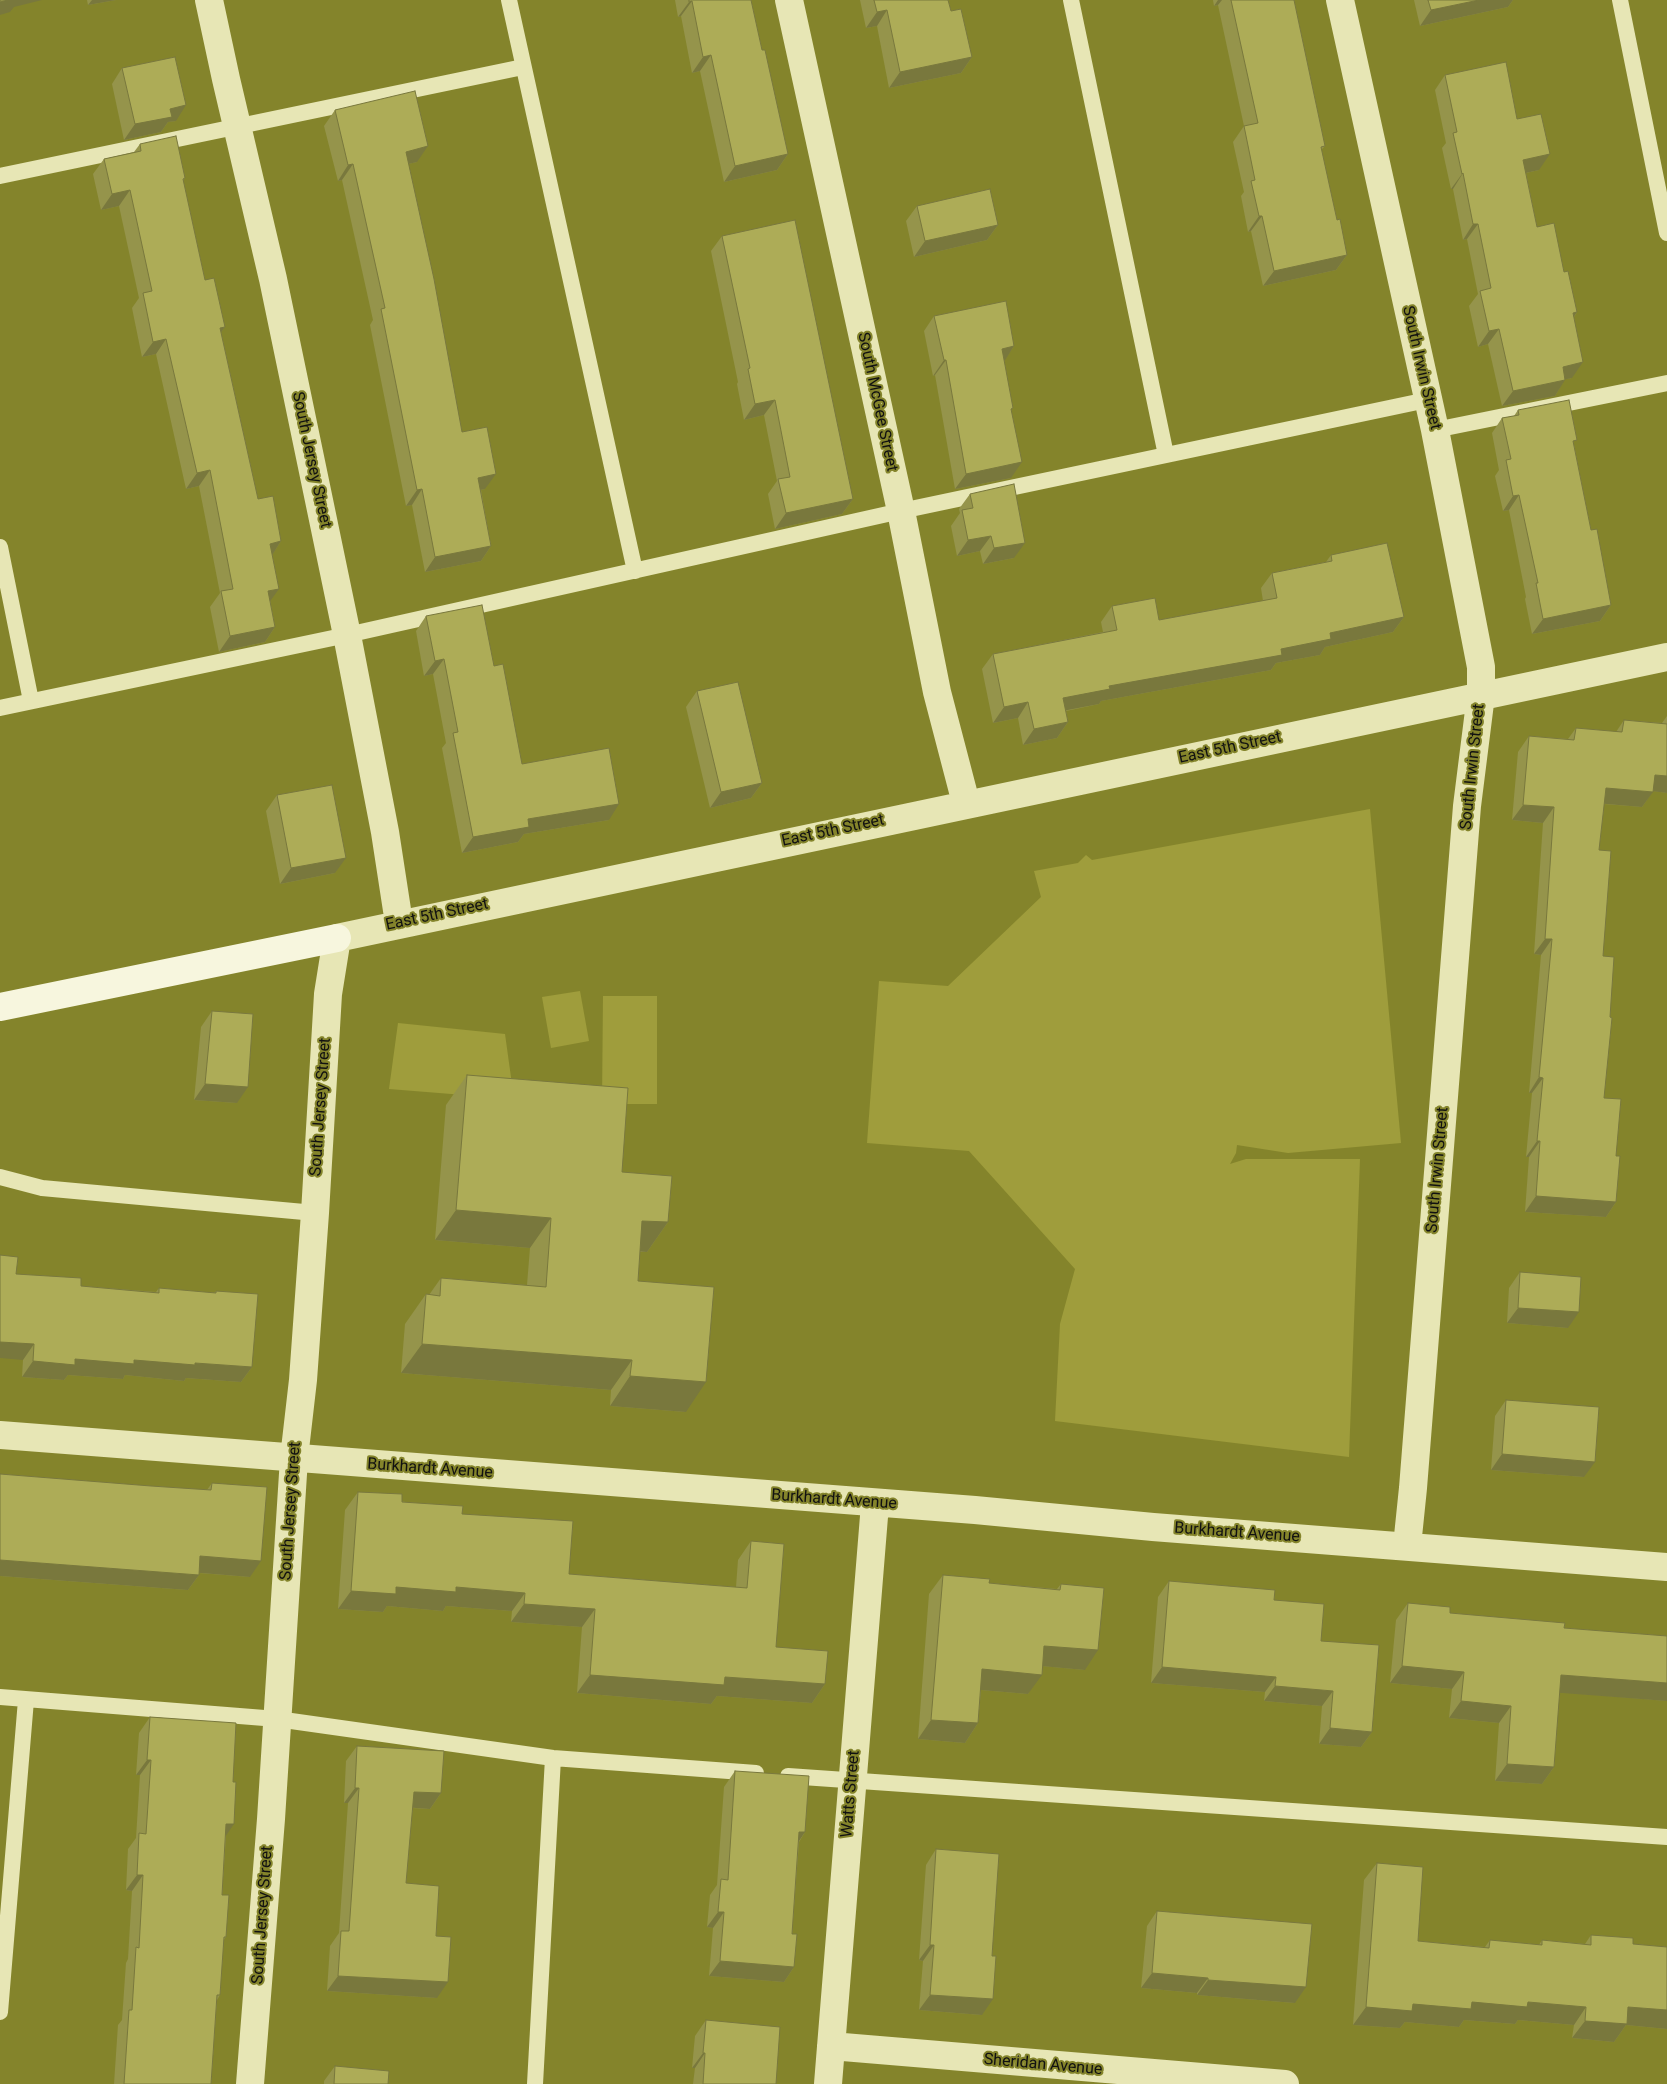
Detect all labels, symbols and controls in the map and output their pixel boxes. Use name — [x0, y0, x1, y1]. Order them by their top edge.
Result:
street label: South Irwin Street — [1397, 304, 1445, 432]
street label: South McGee Street — [853, 331, 901, 473]
street label: South Jersey Street — [287, 390, 335, 530]
street label: South Irwin Street — [1457, 703, 1489, 831]
street label: East 5th Street — [1177, 728, 1283, 768]
street label: East 5th Street — [780, 811, 886, 851]
street label: East 5th Street — [384, 895, 490, 935]
street label: South Jersey Street — [307, 1037, 335, 1177]
street label: South Irwin Street — [1423, 1106, 1453, 1234]
street label: South Jersey Street — [277, 1441, 305, 1581]
street label: Burkhardt Avenue — [367, 1455, 493, 1483]
street label: Burkhardt Avenue — [771, 1486, 897, 1514]
street label: Burkhardt Avenue — [1174, 1519, 1300, 1547]
street label: Watts Street — [838, 1750, 864, 1838]
street label: South Jersey Street — [249, 1845, 277, 1985]
street label: Sheridan Avenue — [983, 2050, 1103, 2080]

